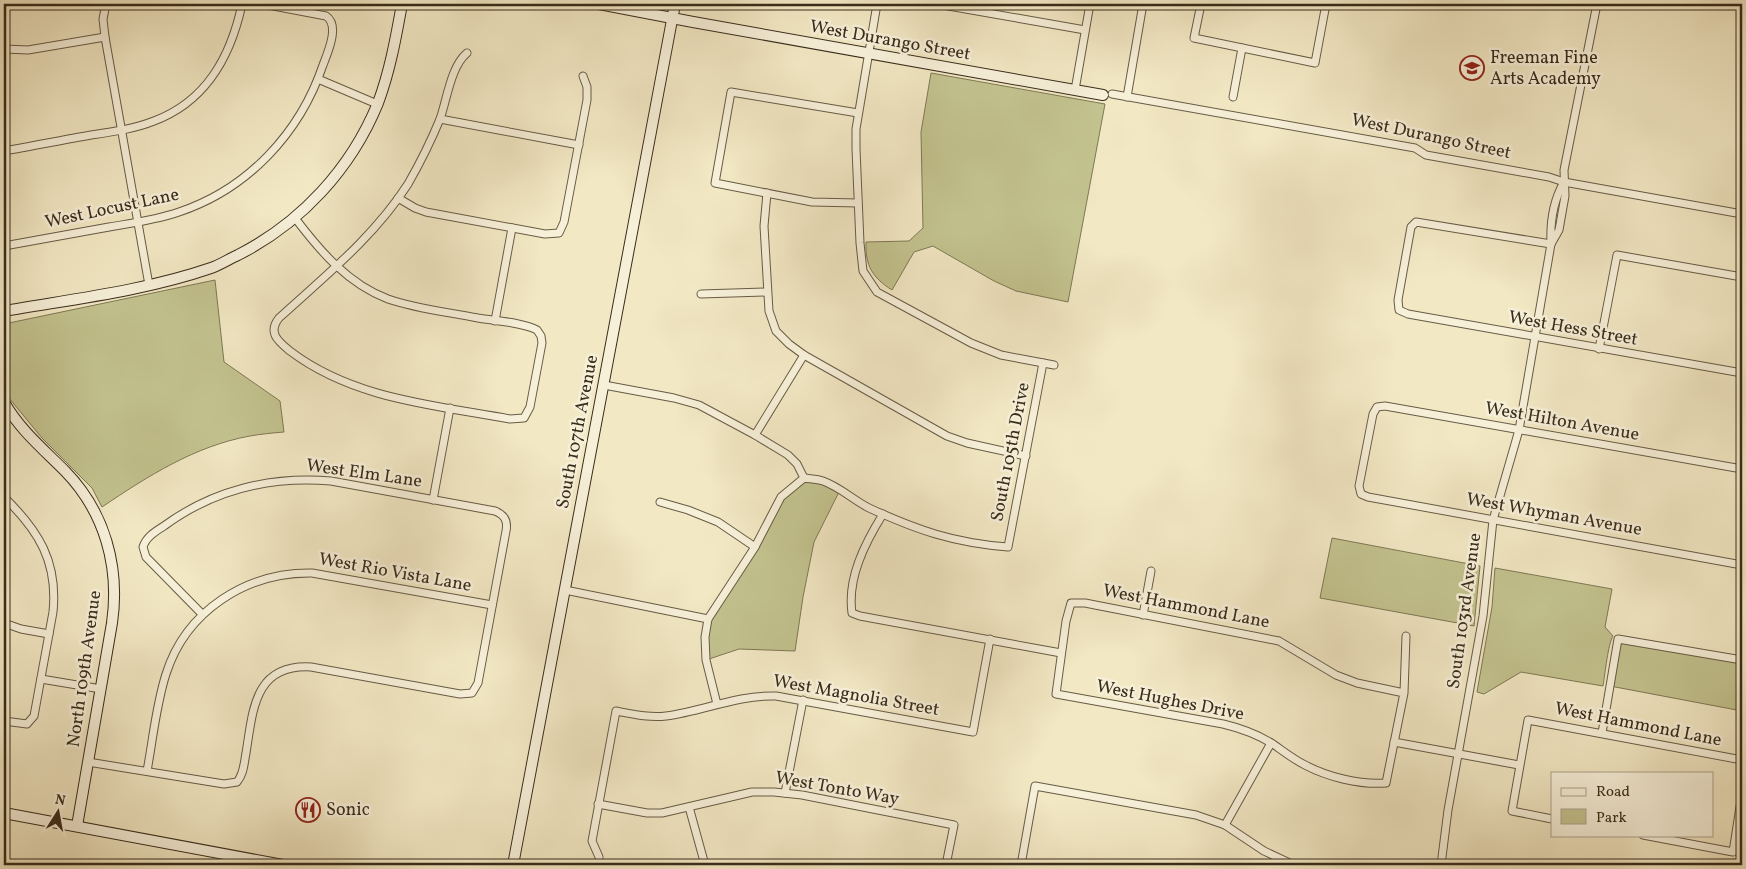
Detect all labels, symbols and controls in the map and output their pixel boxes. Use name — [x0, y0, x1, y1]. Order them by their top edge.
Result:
street label: West Durango Street — [808, 15, 972, 67]
place label: Freeman Fine Arts Academy — [1490, 46, 1601, 92]
school or university icon: Freeman Fine Arts Academy — [1459, 55, 1485, 81]
street label: West Durango Street — [1349, 108, 1513, 166]
street label: West Locust Lane — [43, 183, 181, 235]
street label: West Hess Street — [1506, 305, 1640, 353]
street label: South 107th Avenue — [551, 353, 605, 511]
street label: South 105th Drive — [985, 380, 1037, 524]
street label: West Hilton Avenue — [1483, 396, 1641, 448]
street label: West Elm Lane — [304, 453, 424, 495]
street label: West Whyman Avenue — [1464, 487, 1644, 543]
street label: South 103rd Avenue — [1442, 531, 1488, 691]
street label: West Rio Vista Lane — [317, 547, 473, 599]
street label: West Hammond Lane — [1100, 579, 1272, 635]
street label: North 109th Avenue — [62, 589, 108, 749]
street label: West Magnolia Street — [771, 669, 941, 723]
street label: West Hughes Drive — [1094, 674, 1246, 728]
street label: West Hammond Lane — [1552, 697, 1724, 753]
street label: West Tonto Way — [773, 766, 901, 812]
legend — [1551, 772, 1714, 836]
text: Road — [1596, 782, 1630, 803]
north arrow — [32, 786, 82, 836]
text: N — [53, 790, 67, 811]
restaurant icon: Sonic — [295, 797, 321, 823]
place label: Sonic — [326, 798, 370, 823]
text: Park — [1596, 808, 1627, 829]

